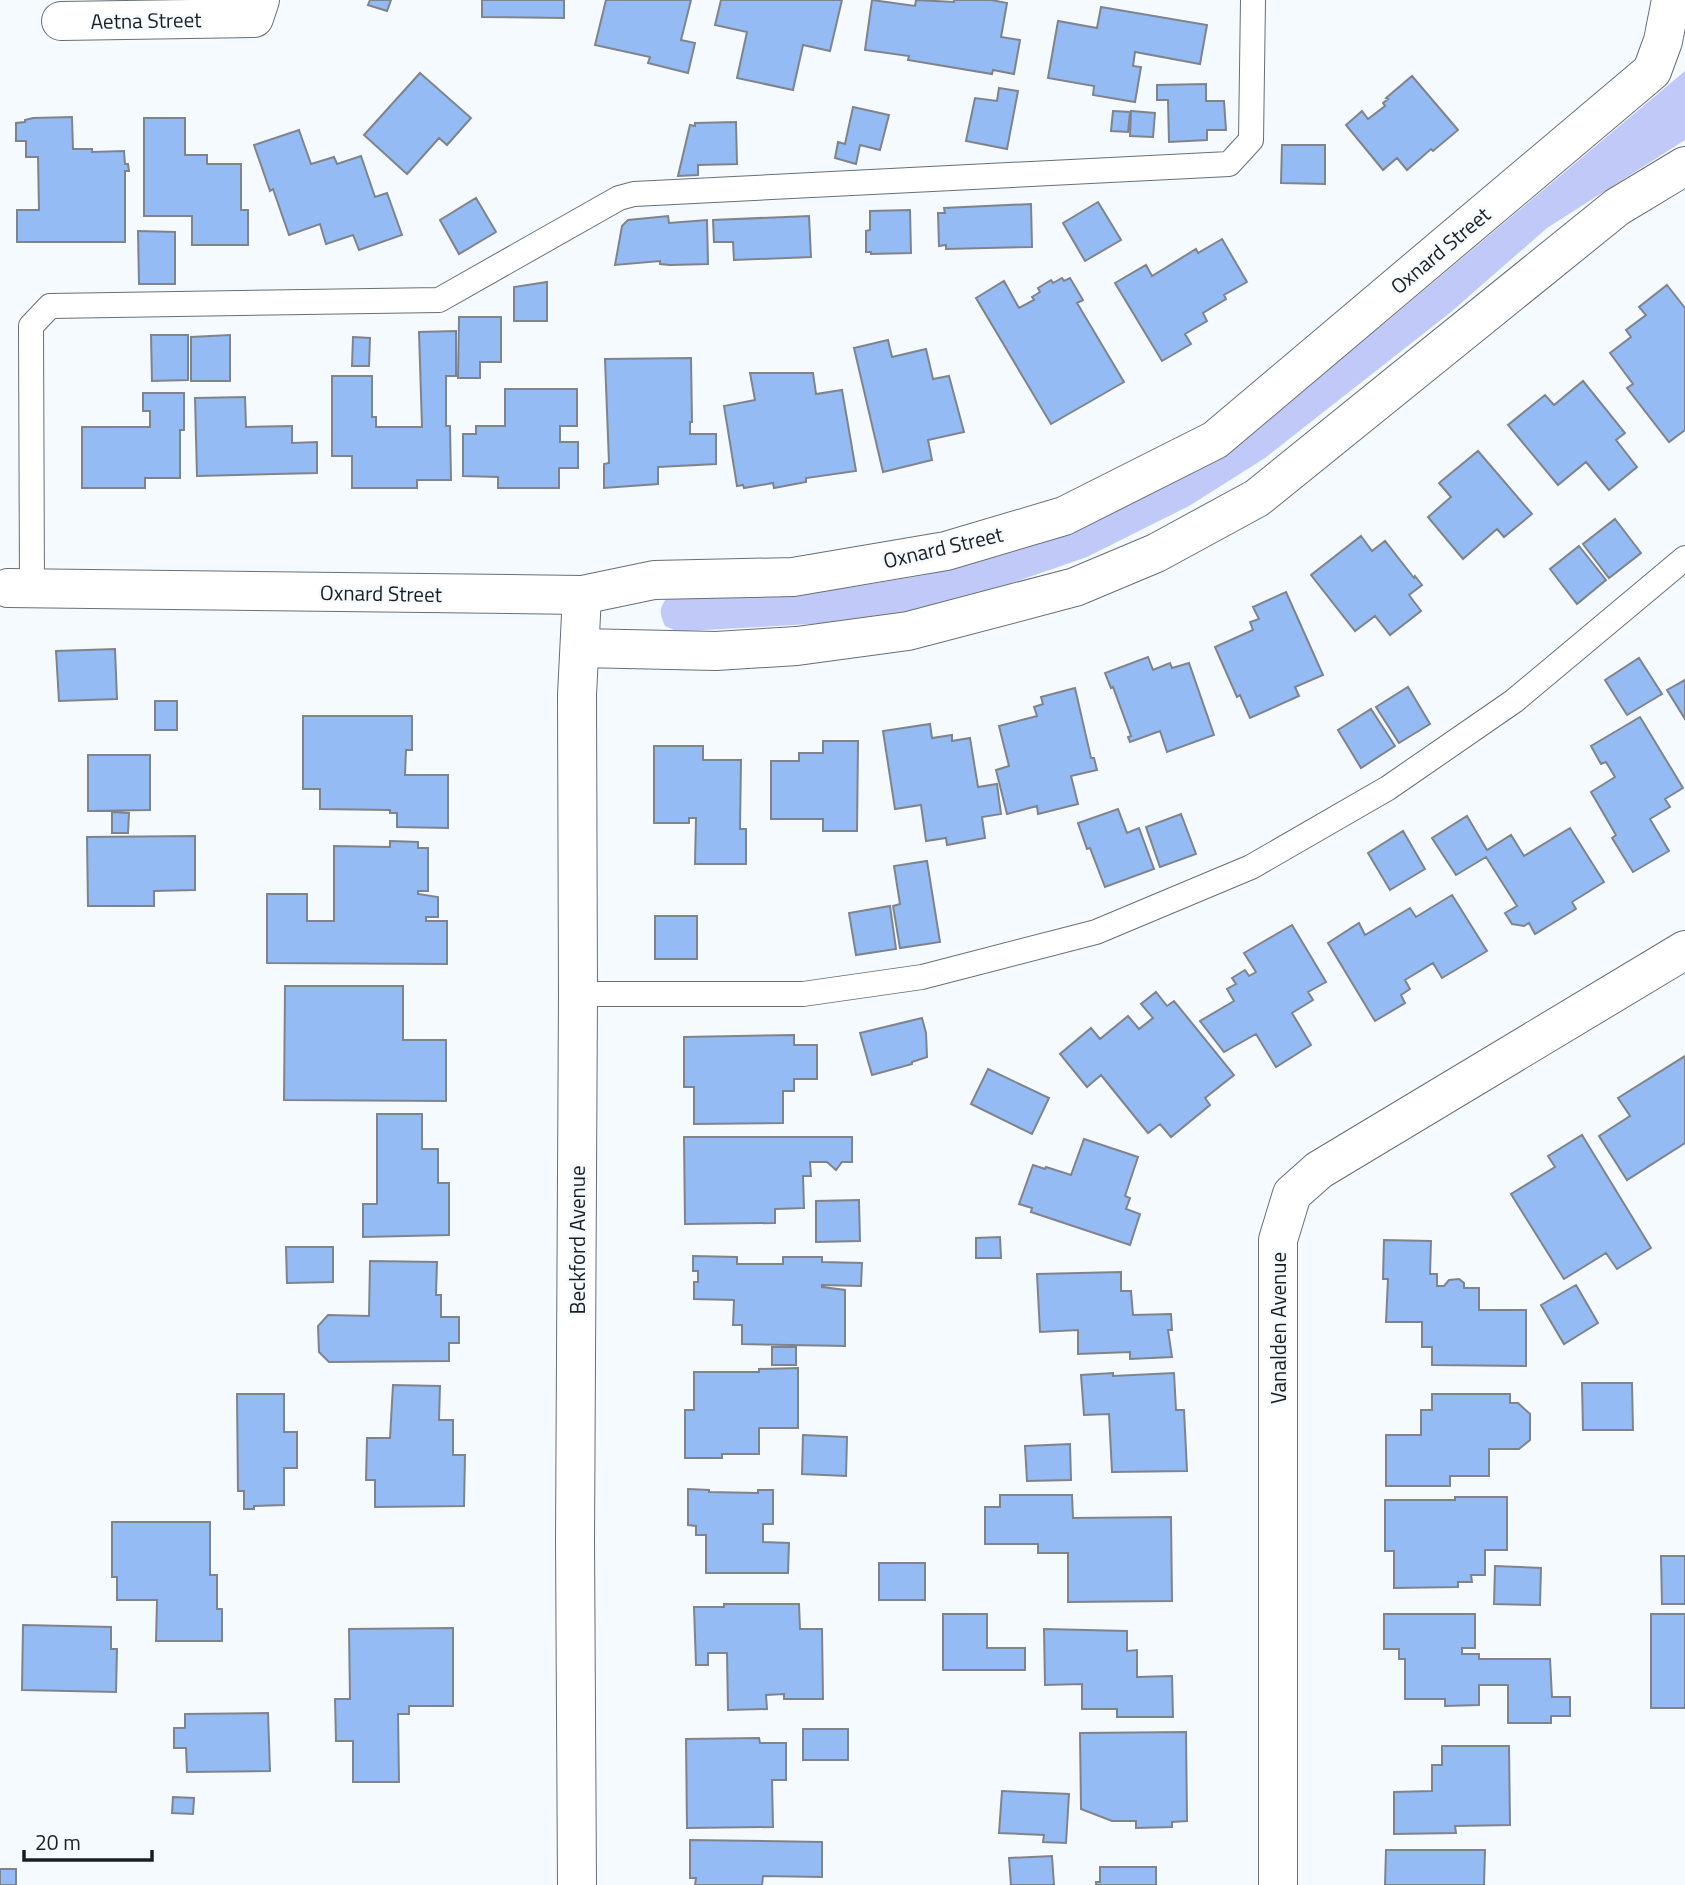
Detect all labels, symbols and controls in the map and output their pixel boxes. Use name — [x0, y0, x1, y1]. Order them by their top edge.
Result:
street label: Aetna Street — [90, 3, 202, 37]
street label: Oxnard Street — [1383, 198, 1497, 301]
street label: Oxnard Street — [880, 518, 1007, 576]
street label: Oxnard Street — [320, 576, 443, 610]
street label: Beckford Avenue — [561, 1165, 593, 1315]
street label: Vanalden Avenue — [1262, 1252, 1294, 1404]
scale bar — [24, 1818, 152, 1862]
text: 20 m — [35, 1826, 81, 1858]

